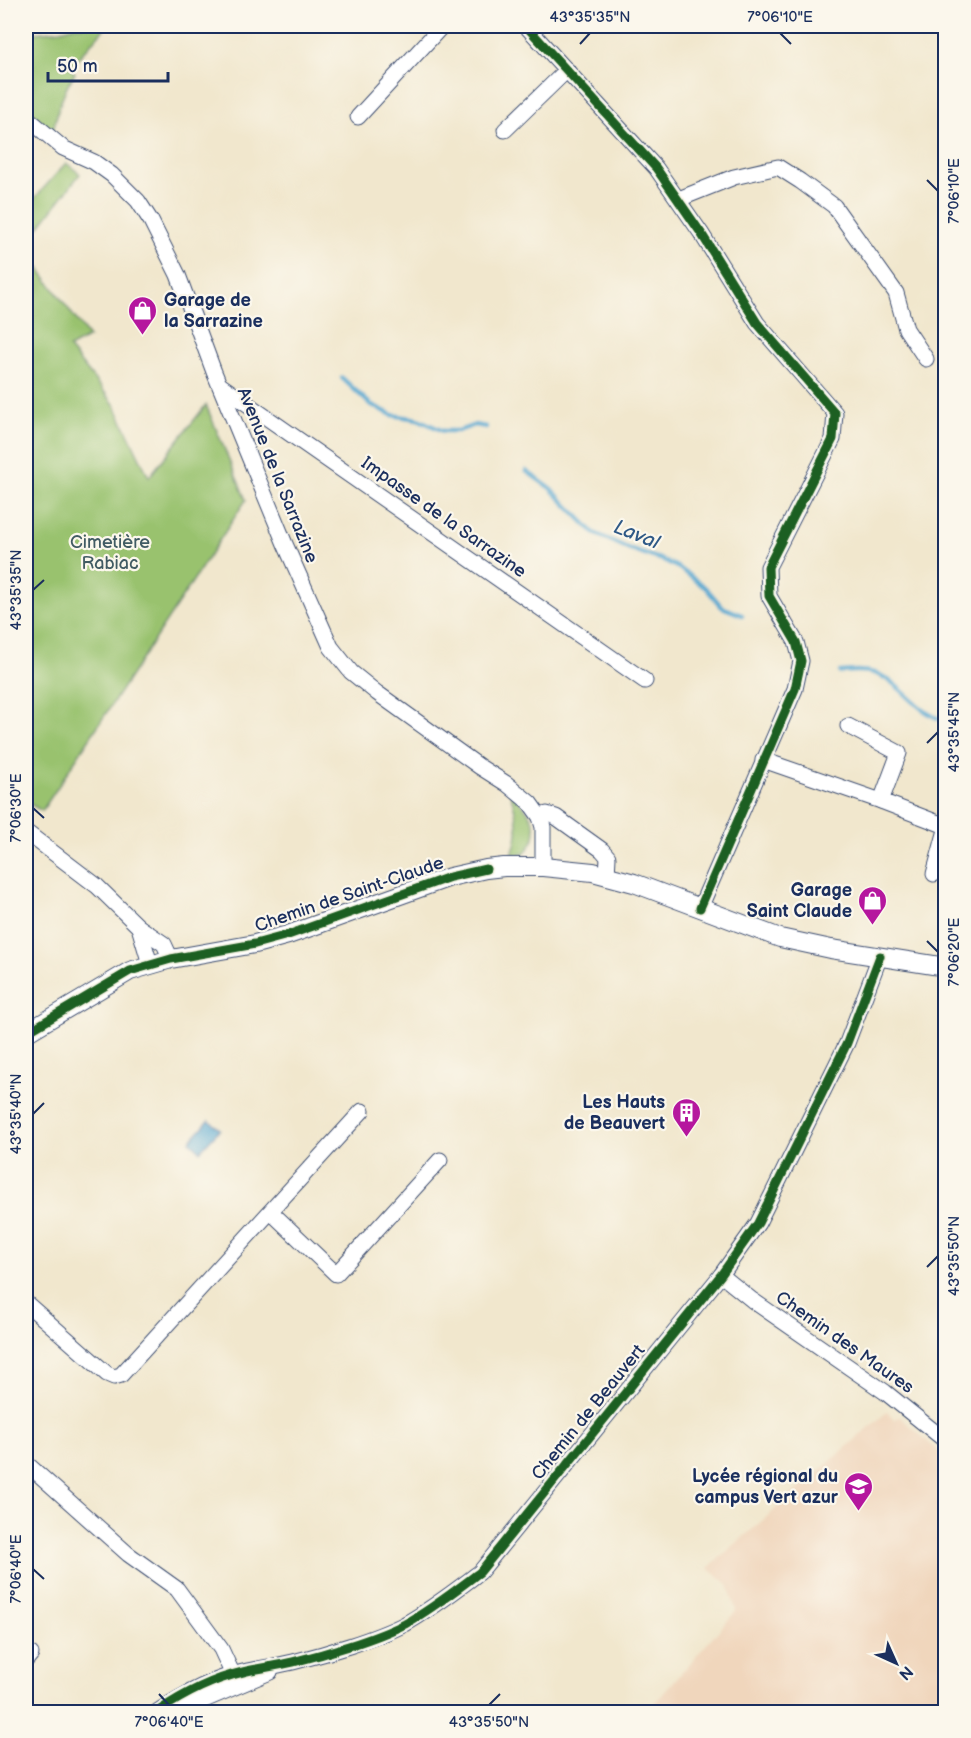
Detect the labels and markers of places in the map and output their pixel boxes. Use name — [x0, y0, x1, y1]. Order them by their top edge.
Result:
place label: Garage de la Sarrazine — [164, 290, 263, 332]
shop icon: Garage de la Sarrazine — [127, 294, 159, 336]
place label: Garage Saint Claude — [747, 880, 852, 922]
shop icon: Garage Saint Claude — [857, 884, 889, 926]
place label: Les Hauts de Beauvert — [564, 1092, 665, 1134]
building icon: Les Hauts de Beauvert — [670, 1096, 702, 1138]
place label: Lycée régional du campus Vert azur — [692, 1466, 839, 1508]
school or university icon: Lycée régional du campus Vert azur — [843, 1470, 875, 1512]

